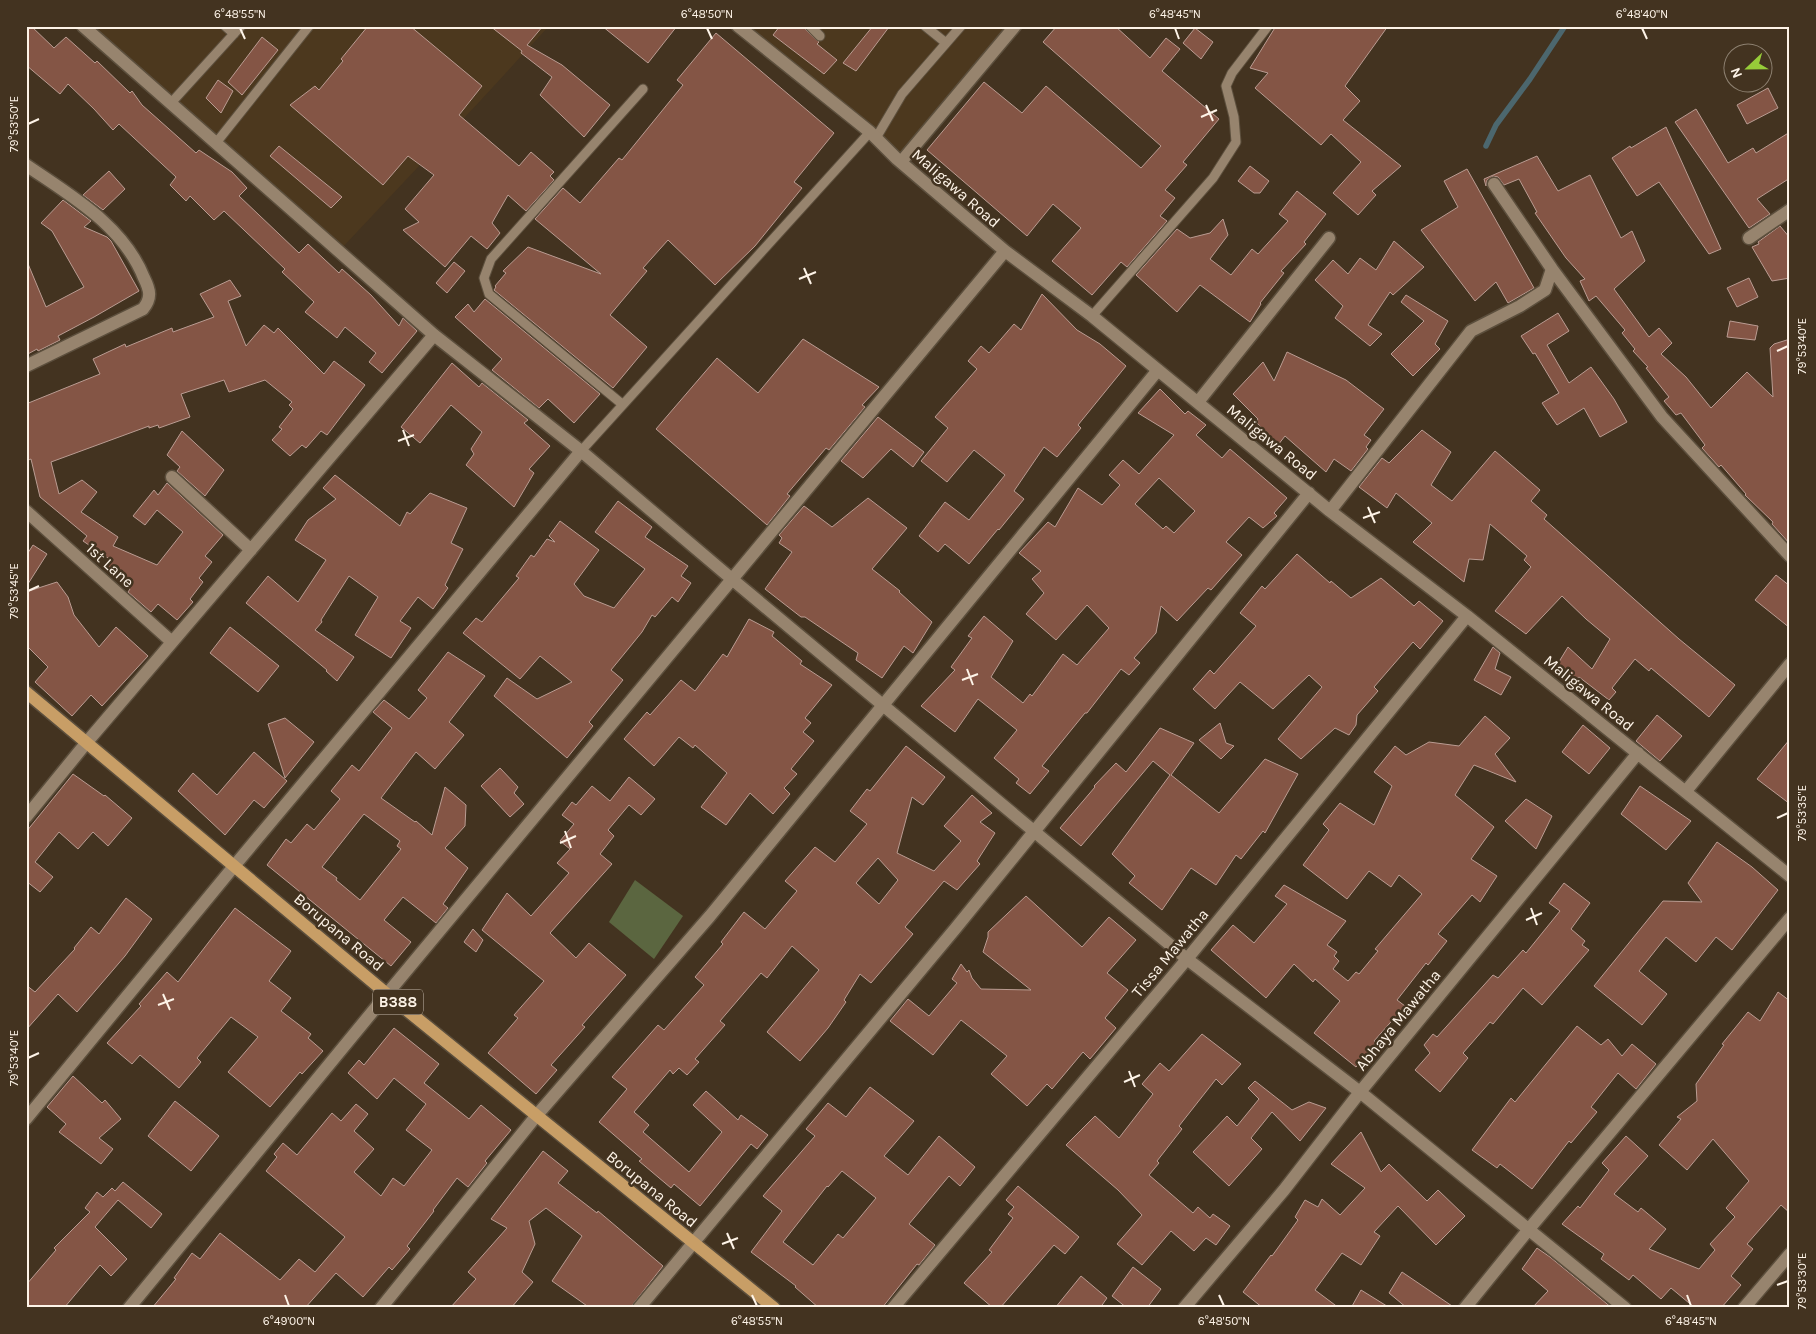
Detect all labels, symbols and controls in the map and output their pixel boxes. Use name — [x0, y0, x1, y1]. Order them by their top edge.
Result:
text: 6°48'55"N — [214, 7, 266, 21]
text: 6°48'50"N — [681, 7, 733, 21]
text: 6°48'45"N — [1149, 7, 1201, 21]
text: 6°48'40"N — [1616, 7, 1668, 21]
north arrow — [1724, 42, 1774, 92]
text: N — [1727, 65, 1746, 81]
text: 79°53'50"E — [7, 96, 21, 152]
street label: Maligawa Road — [908, 145, 1004, 231]
text: 79°53'40"E — [1795, 318, 1809, 374]
street label: Maligawa Road — [1223, 400, 1321, 484]
street label: 1st Lane — [82, 539, 138, 591]
text: 79°53'45"E — [7, 563, 21, 619]
street label: Maligawa Road — [1540, 651, 1638, 735]
text: 79°53'35"E — [1795, 785, 1809, 841]
street label: Borupana Road — [290, 889, 388, 975]
street label: Tissa Mawatha — [1128, 905, 1212, 1001]
street label: Abhaya Mawatha — [1351, 966, 1445, 1074]
road number: B388 — [373, 990, 423, 1014]
text: 79°53'40"E — [7, 1030, 21, 1086]
street label: Borupana Road — [603, 1147, 701, 1231]
text: 79°53'30"E — [1795, 1253, 1809, 1309]
text: 6°49'00"N — [263, 1314, 315, 1328]
text: 6°48'55"N — [731, 1314, 783, 1328]
text: 6°48'50"N — [1198, 1314, 1250, 1328]
text: 6°48'45"N — [1665, 1314, 1717, 1328]

